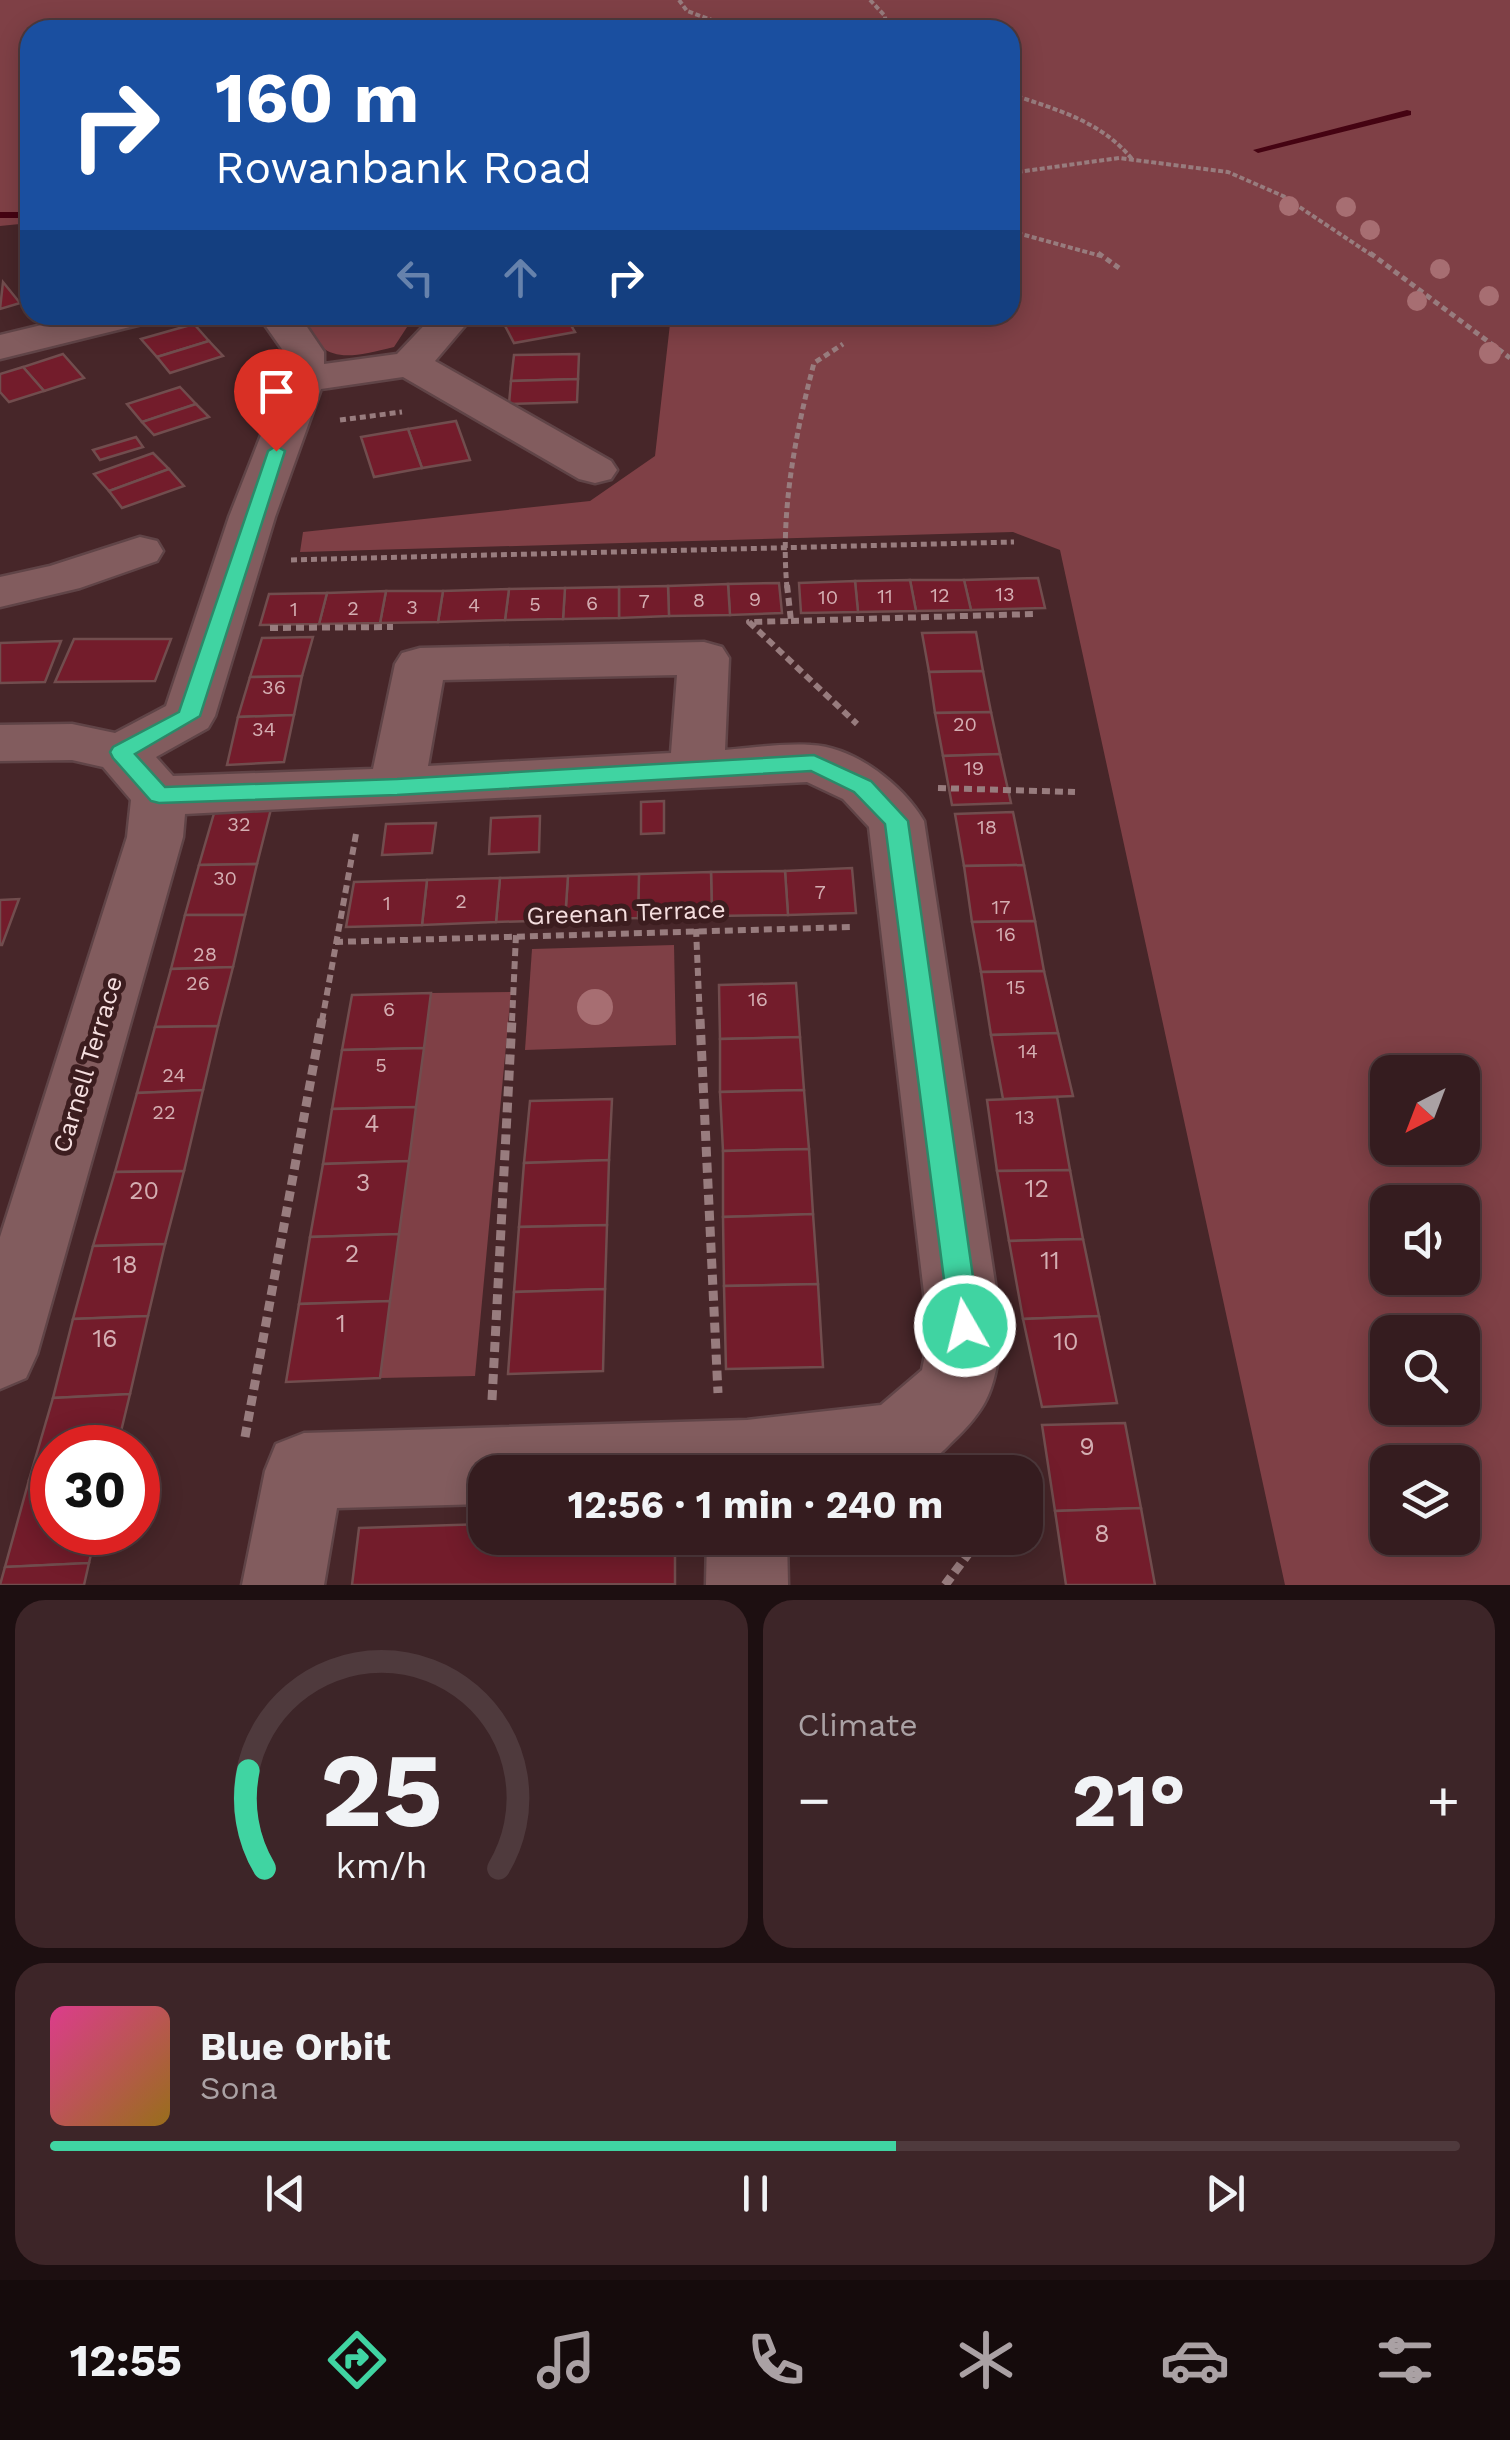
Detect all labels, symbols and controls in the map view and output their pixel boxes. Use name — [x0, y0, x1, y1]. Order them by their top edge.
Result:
text: 160 m — [215, 57, 419, 139]
icon: right — [50, 60, 180, 190]
text: Rowanbank Road — [215, 141, 592, 194]
icon: left — [388, 250, 443, 305]
icon: ahead — [493, 250, 548, 305]
icon: right — [598, 250, 653, 305]
pin — [234, 349, 319, 452]
icon: arrive — [249, 364, 304, 419]
house number: 13 — [995, 582, 1015, 606]
house number: 12 — [930, 583, 950, 607]
house number: 11 — [877, 584, 893, 608]
house number: 10 — [818, 585, 838, 609]
house number: 9 — [749, 587, 761, 611]
house number: 8 — [693, 588, 705, 612]
house number: 7 — [638, 589, 650, 613]
house number: 6 — [586, 591, 598, 615]
house number: 5 — [529, 592, 541, 616]
house number: 4 — [468, 593, 480, 617]
house number: 3 — [406, 595, 418, 619]
house number: 2 — [347, 596, 359, 620]
house number: 1 — [290, 597, 298, 621]
house number: 36 — [262, 675, 286, 699]
house number: 20 — [953, 712, 977, 736]
house number: 34 — [252, 717, 276, 741]
house number: 19 — [964, 756, 984, 780]
house number: 32 — [227, 812, 251, 836]
house number: 18 — [977, 815, 997, 839]
house number: 30 — [213, 866, 237, 890]
house number: 7 — [814, 880, 826, 904]
house number: 2 — [455, 889, 467, 913]
house number: 1 — [383, 891, 391, 915]
street label: Greenan Terrace — [526, 895, 726, 930]
house number: 17 — [991, 895, 1011, 919]
house number: 16 — [996, 922, 1016, 946]
house number: 28 — [193, 942, 217, 966]
house number: 26 — [186, 971, 210, 995]
street label: Carnell Terrace — [47, 972, 128, 1156]
house number: 15 — [1006, 975, 1026, 999]
house number: 16 — [748, 987, 768, 1011]
house number: 6 — [383, 997, 395, 1021]
house number: 14 — [1018, 1039, 1038, 1063]
house number: 5 — [375, 1053, 387, 1077]
north arrow — [1370, 1055, 1480, 1165]
map controls — [1370, 1055, 1480, 1555]
house number: 24 — [162, 1063, 186, 1087]
house number: 22 — [152, 1100, 176, 1124]
house number: 13 — [1015, 1105, 1035, 1129]
house number: 4 — [364, 1109, 380, 1138]
house number: 3 — [356, 1168, 370, 1197]
house number: 12 — [1025, 1174, 1049, 1203]
house number: 20 — [129, 1176, 159, 1205]
button: sound — [1370, 1185, 1480, 1295]
house number: 2 — [345, 1239, 359, 1268]
house number: 11 — [1040, 1246, 1060, 1275]
house number: 18 — [112, 1250, 138, 1279]
position arrow — [913, 1274, 1017, 1378]
house number: 1 — [336, 1309, 346, 1338]
button: search — [1370, 1315, 1480, 1425]
house number: 16 — [93, 1324, 117, 1353]
house number: 10 — [1053, 1327, 1079, 1356]
speed limit sign: 30 — [30, 1425, 160, 1555]
house number: 9 — [1079, 1432, 1095, 1461]
button: layers — [1370, 1445, 1480, 1555]
text: 12:56 · 1 min · 240 m — [568, 1483, 943, 1527]
house number: 8 — [1094, 1519, 1110, 1548]
text: Climate — [798, 1706, 918, 1744]
text: 25 — [320, 1729, 443, 1851]
text: 21° — [1072, 1756, 1186, 1844]
text: − — [798, 1768, 831, 1832]
text: + — [1427, 1768, 1460, 1832]
text: km/h — [335, 1845, 427, 1887]
text: Blue Orbit — [200, 2025, 391, 2069]
text: Sona — [200, 2069, 278, 2107]
icon: previous — [258, 2166, 313, 2221]
icon: pause — [728, 2166, 783, 2221]
icon: next — [1198, 2166, 1253, 2221]
icon: directions — [322, 2325, 392, 2395]
icon: music — [531, 2325, 601, 2395]
icon: phone — [741, 2325, 811, 2395]
icon: climate — [951, 2325, 1021, 2395]
icon: car — [1160, 2325, 1230, 2395]
icon: filters — [1370, 2325, 1440, 2395]
text: 12:55 — [70, 2334, 182, 2387]

